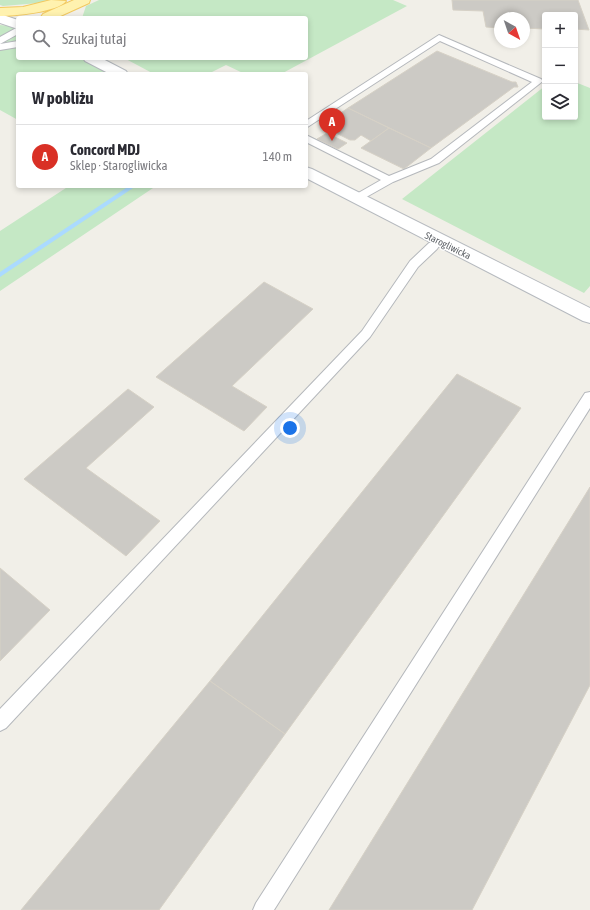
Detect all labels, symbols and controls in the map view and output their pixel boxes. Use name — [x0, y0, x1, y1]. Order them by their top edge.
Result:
north arrow — [494, 12, 530, 48]
map controls — [542, 12, 578, 120]
button: + — [542, 12, 578, 48]
search box — [16, 16, 308, 60]
icon: search — [30, 27, 52, 49]
text: Szukaj tutaj — [62, 30, 126, 47]
button: − — [542, 48, 578, 84]
button: layers — [542, 84, 578, 120]
text: W pobliżu — [32, 88, 94, 108]
pin: A — [319, 108, 345, 141]
text: Concord MDJ — [70, 141, 140, 158]
text: A — [42, 149, 48, 164]
text: 140 m — [263, 149, 292, 164]
text: Sklep · Starogliwicka — [70, 158, 167, 173]
street label: Starogliwicka — [423, 230, 473, 261]
your location — [280, 418, 300, 438]

